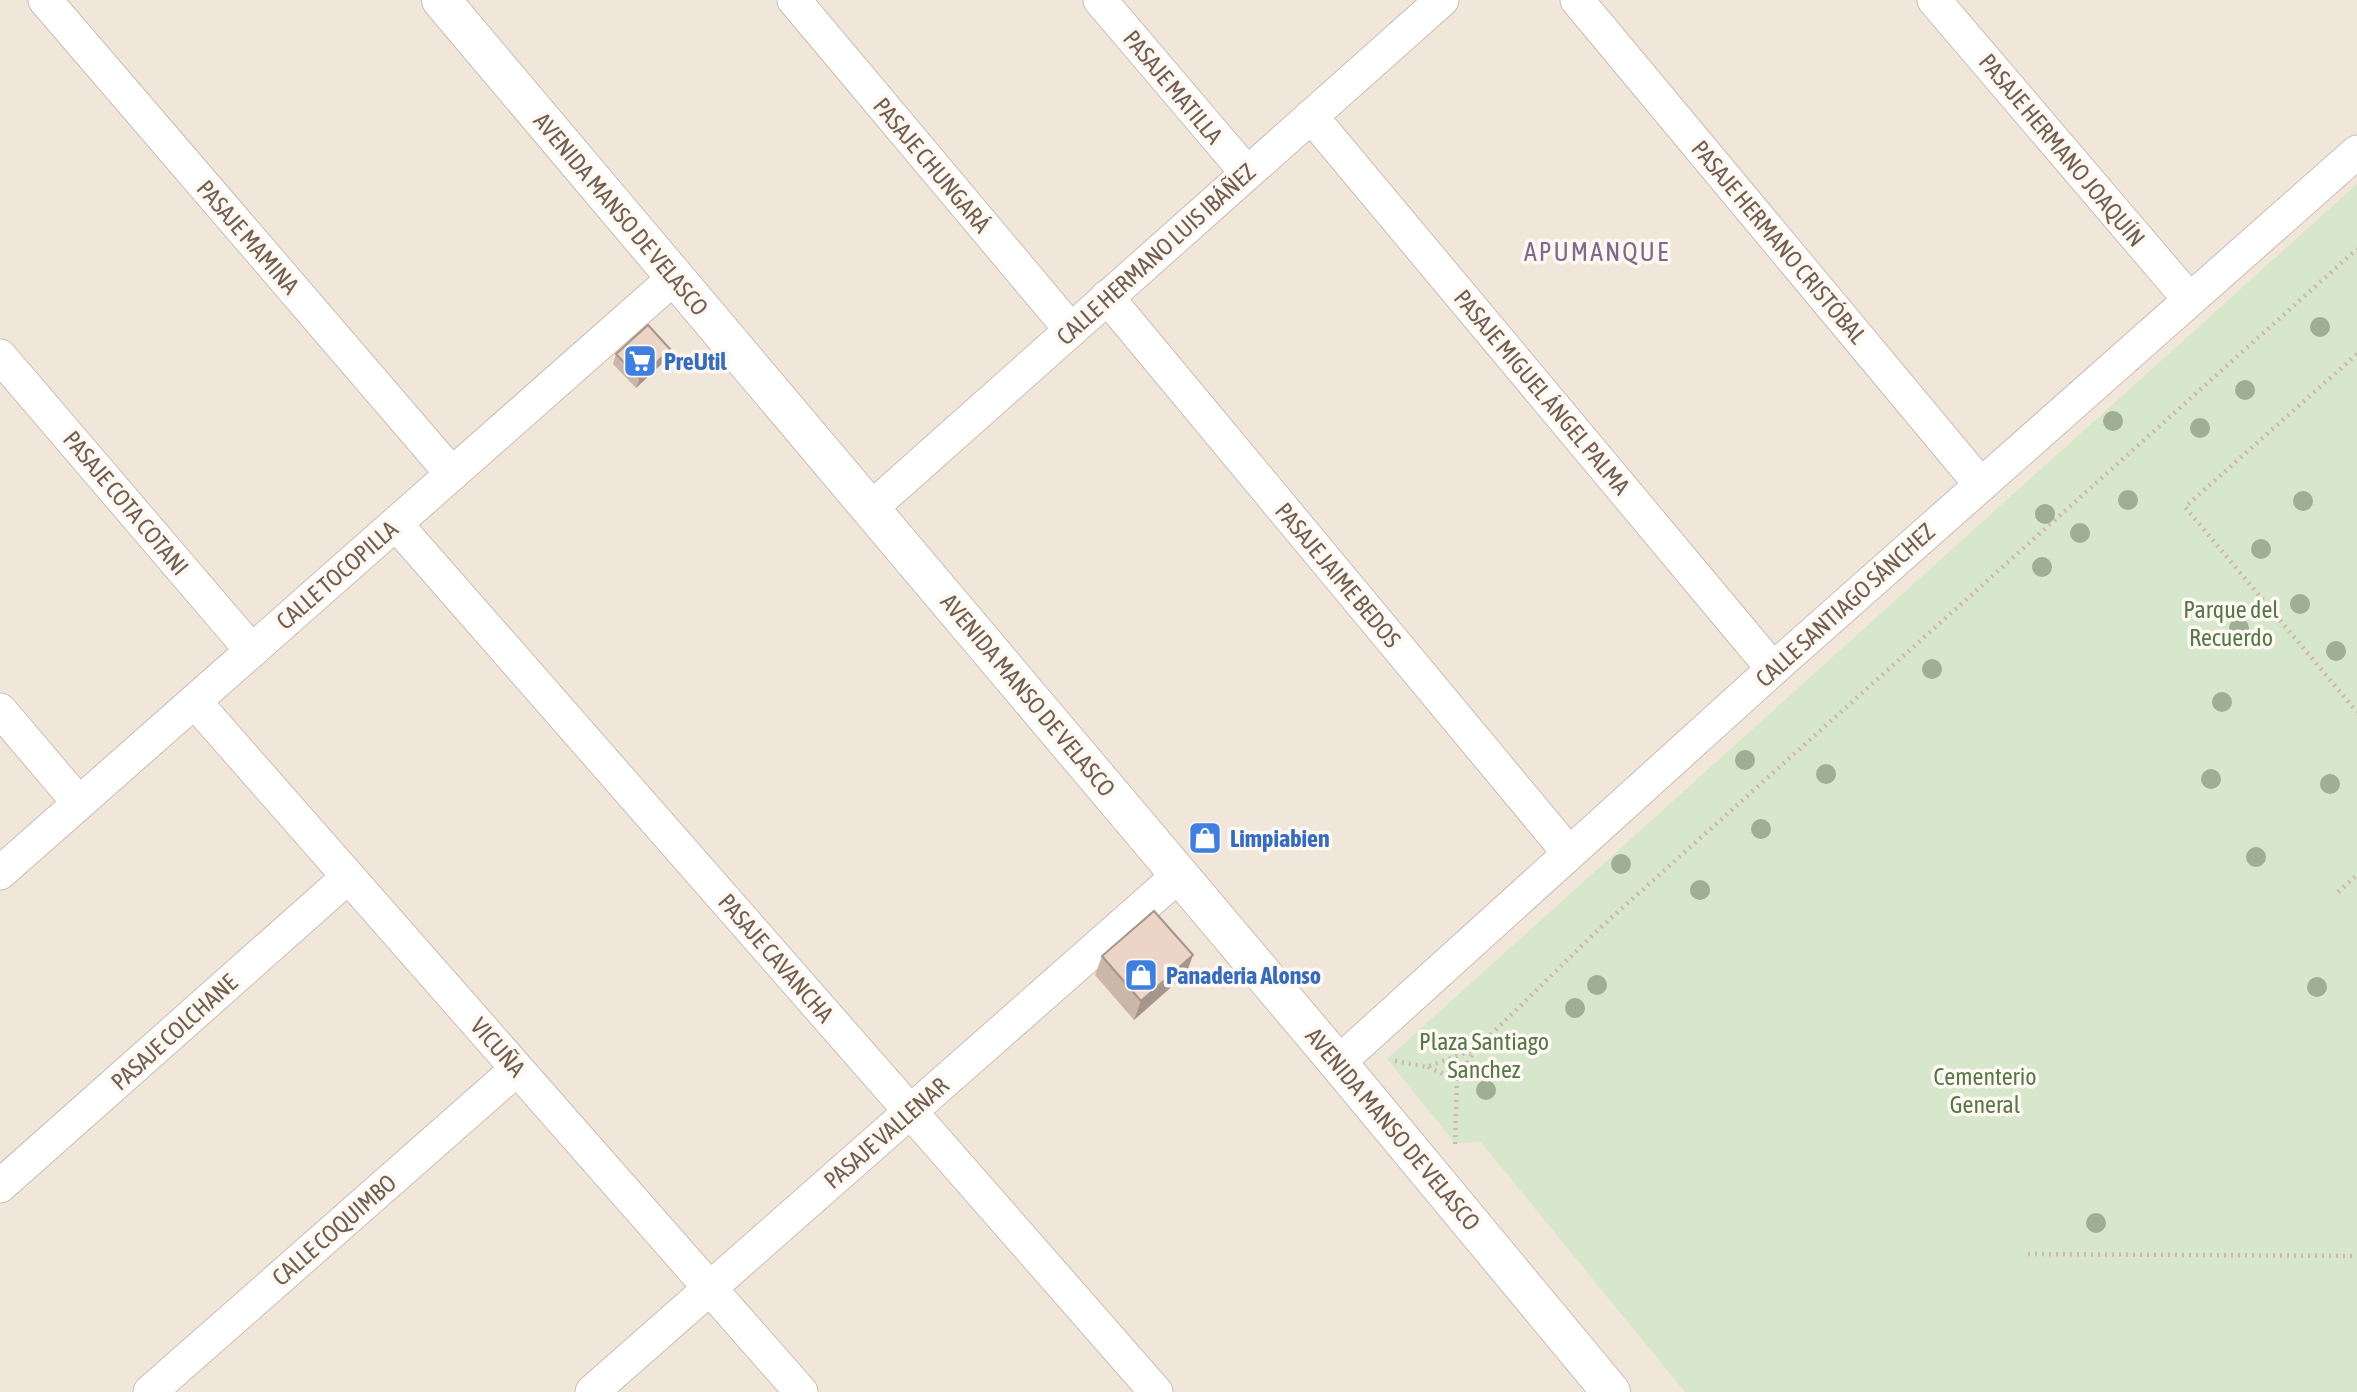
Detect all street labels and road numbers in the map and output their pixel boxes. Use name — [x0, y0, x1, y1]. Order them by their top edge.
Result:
street label: PASAJE MATILLA — [1118, 25, 1228, 149]
street label: PASAJE HERMANO JOAQUÍN — [1974, 48, 2150, 252]
street label: PASAJE CHUNGARÁ — [868, 92, 996, 238]
street label: AVENIDA MANSO DE VELASCO — [528, 107, 714, 321]
street label: PASAJE HERMANO CRISTÓBAL — [1686, 135, 1872, 349]
street label: CALLE HERMANO LUIS IBÁÑEZ — [1051, 158, 1261, 350]
street label: PASAJE MAMINA — [191, 175, 305, 299]
street label: PASAJE MIGUEL ÁNGEL PALMA — [1449, 284, 1636, 500]
street label: PASAJE COTA COTANI — [58, 426, 194, 580]
street label: PASAJE JAIME BEDOS — [1270, 497, 1406, 653]
street label: CALLE TOCOPILLA — [271, 515, 403, 635]
street label: CALLE SANTIAGO SÁNCHEZ — [1750, 518, 1940, 692]
street label: AVENIDA MANSO DE VELASCO — [935, 588, 1121, 802]
street label: PASAJE CAVANCHA — [713, 888, 839, 1028]
street label: PASAJE COLCHANE — [106, 969, 242, 1095]
street label: VICUÑA — [465, 1012, 531, 1082]
street label: AVENIDA MANSO DE VELASCO — [1300, 1022, 1486, 1236]
street label: PASAJE VALLENAR — [819, 1072, 953, 1194]
street label: CALLE COQUIMBO — [267, 1169, 401, 1291]

